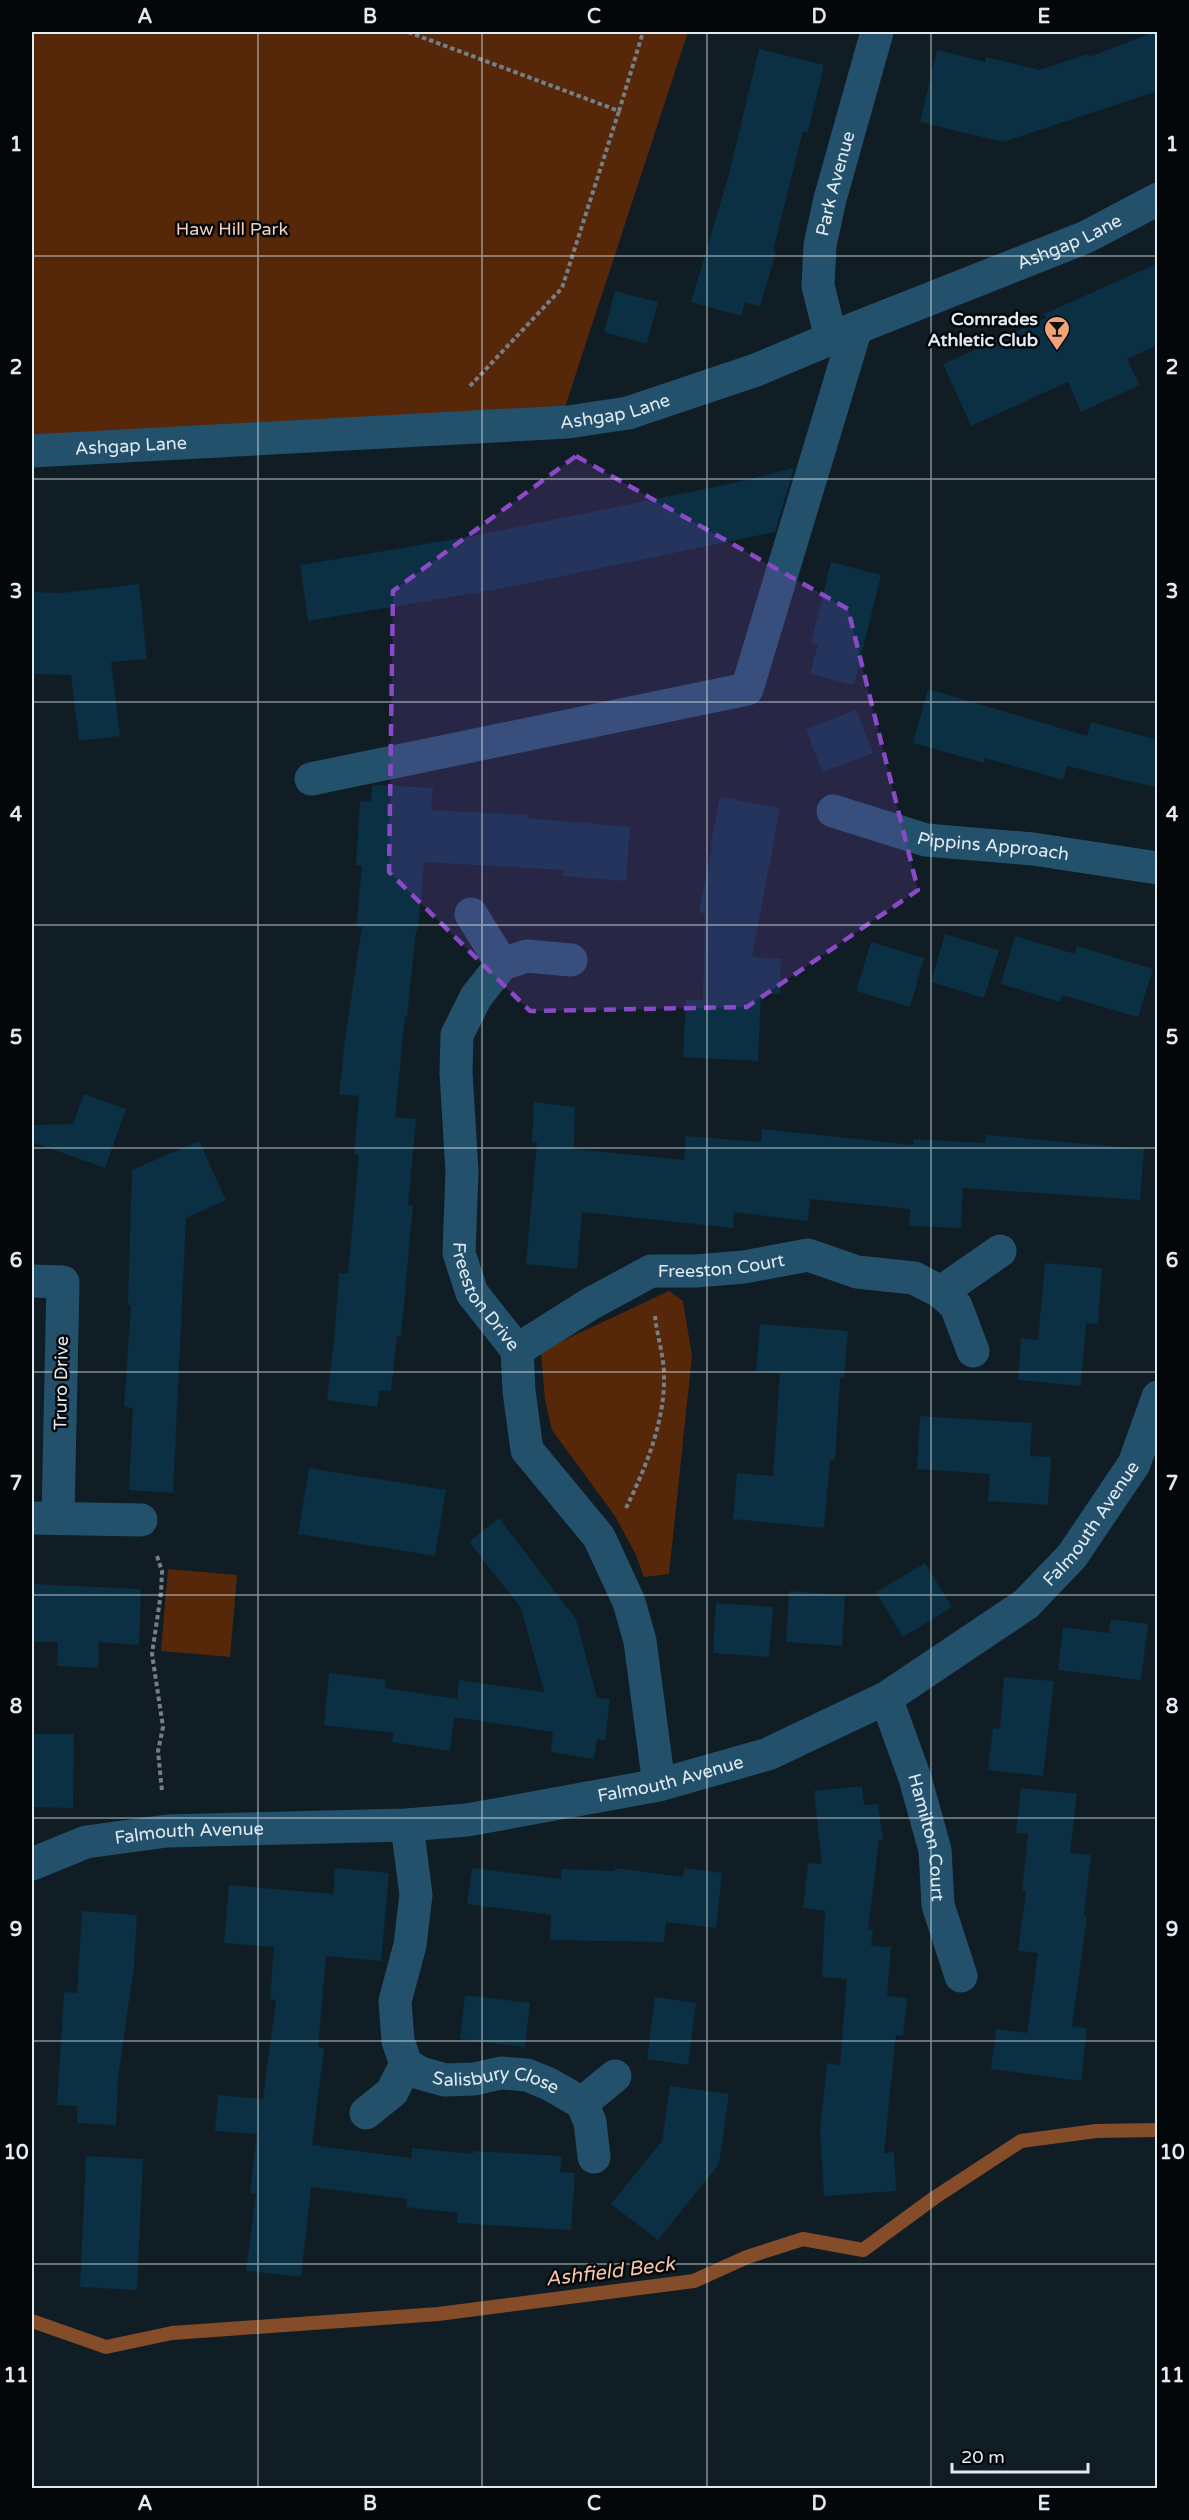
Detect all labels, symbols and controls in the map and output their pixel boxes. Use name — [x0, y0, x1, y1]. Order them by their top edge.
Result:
text: A — [138, 5, 153, 29]
text: B — [363, 5, 377, 29]
text: C — [587, 5, 601, 29]
text: D — [811, 5, 827, 29]
text: E — [1038, 5, 1051, 29]
street label: Park Avenue — [811, 129, 860, 238]
text: 1 — [10, 133, 22, 157]
text: 1 — [1166, 133, 1178, 157]
street label: Ashgap Lane — [1014, 209, 1125, 274]
park label: Haw Hill Park — [176, 218, 288, 240]
place label: Comrades Athletic Club — [928, 308, 1038, 351]
bar icon: Comrades Athletic Club — [1042, 314, 1072, 352]
text: 2 — [10, 356, 22, 380]
text: 2 — [1166, 356, 1178, 380]
street label: Ashgap Lane — [560, 389, 673, 433]
street label: Ashgap Lane — [74, 432, 187, 460]
text: 3 — [10, 580, 22, 604]
text: 3 — [1166, 580, 1178, 604]
text: 4 — [10, 803, 23, 827]
text: 4 — [1166, 803, 1179, 827]
street label: Pippins Approach — [915, 827, 1071, 865]
text: 5 — [10, 1026, 22, 1050]
text: 5 — [1166, 1026, 1178, 1050]
street label: Freeston Drive — [448, 1242, 524, 1355]
text: 6 — [10, 1249, 22, 1273]
street label: Freeston Court — [658, 1249, 786, 1282]
text: 6 — [1166, 1249, 1178, 1273]
street label: Truro Drive — [49, 1336, 73, 1430]
street label: Falmouth Avenue — [1038, 1457, 1144, 1591]
text: 7 — [10, 1472, 22, 1496]
text: 7 — [1166, 1472, 1178, 1496]
text: 8 — [10, 1695, 22, 1719]
text: 8 — [1166, 1695, 1178, 1719]
street label: Falmouth Avenue — [596, 1751, 746, 1807]
street label: Hamilton Court — [903, 1771, 949, 1902]
street label: Falmouth Avenue — [113, 1818, 264, 1849]
text: 9 — [10, 1918, 22, 1942]
text: 9 — [1166, 1918, 1178, 1942]
street label: Salisbury Close — [430, 2062, 563, 2099]
text: 10 — [3, 2141, 29, 2165]
text: 10 — [1159, 2141, 1185, 2165]
water label: Ashfield Beck — [544, 2252, 678, 2292]
text: 11 — [3, 2364, 29, 2388]
text: 11 — [1159, 2364, 1185, 2388]
scale bar — [952, 2436, 1088, 2474]
text: 20 m — [961, 2446, 1005, 2468]
text: A — [138, 2492, 153, 2516]
text: B — [363, 2492, 377, 2516]
text: C — [587, 2492, 601, 2516]
text: D — [811, 2492, 827, 2516]
text: E — [1038, 2492, 1051, 2516]

